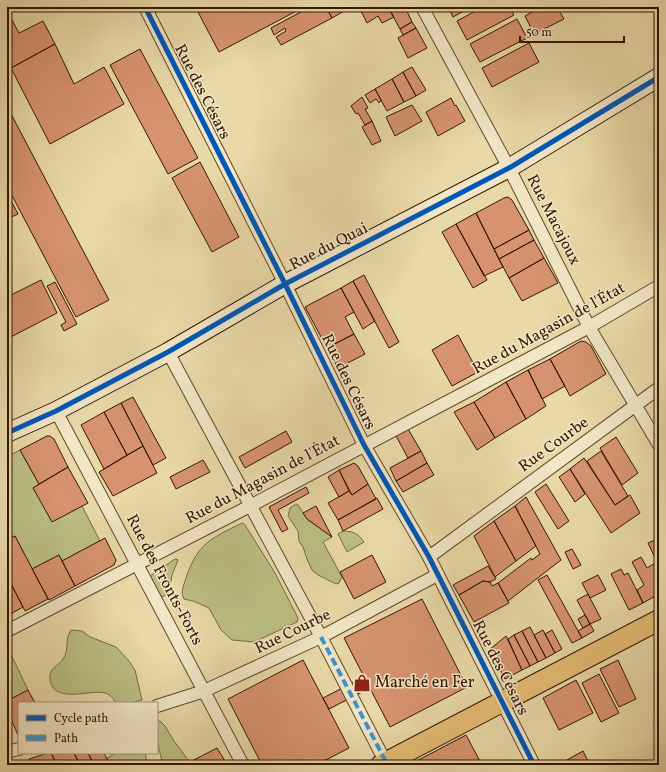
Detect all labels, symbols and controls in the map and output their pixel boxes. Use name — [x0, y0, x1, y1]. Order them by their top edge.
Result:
scale bar — [520, 18, 624, 44]
text: 50 m — [526, 25, 552, 41]
street label: Rue des Césars — [169, 41, 235, 143]
street label: Rue Macajoux — [521, 171, 585, 269]
street label: Rue du Quai — [286, 218, 372, 276]
street label: Rue du Magasin de l'État — [469, 278, 630, 380]
street label: Rue des Césars — [315, 331, 381, 434]
street label: Rue Courbe — [514, 412, 594, 478]
street label: Rue du Magasin de l'État — [182, 430, 344, 530]
street label: Rue des Fronts-Forts — [120, 511, 208, 649]
street label: Rue Courbe — [251, 604, 335, 660]
street label: Rue des Césars — [467, 617, 533, 719]
place label: Marché en Fer — [375, 672, 475, 694]
shop icon: Marché en Fer — [352, 673, 372, 693]
legend — [18, 702, 158, 754]
text: Cycle path — [54, 711, 109, 727]
text: Path — [54, 731, 78, 747]

